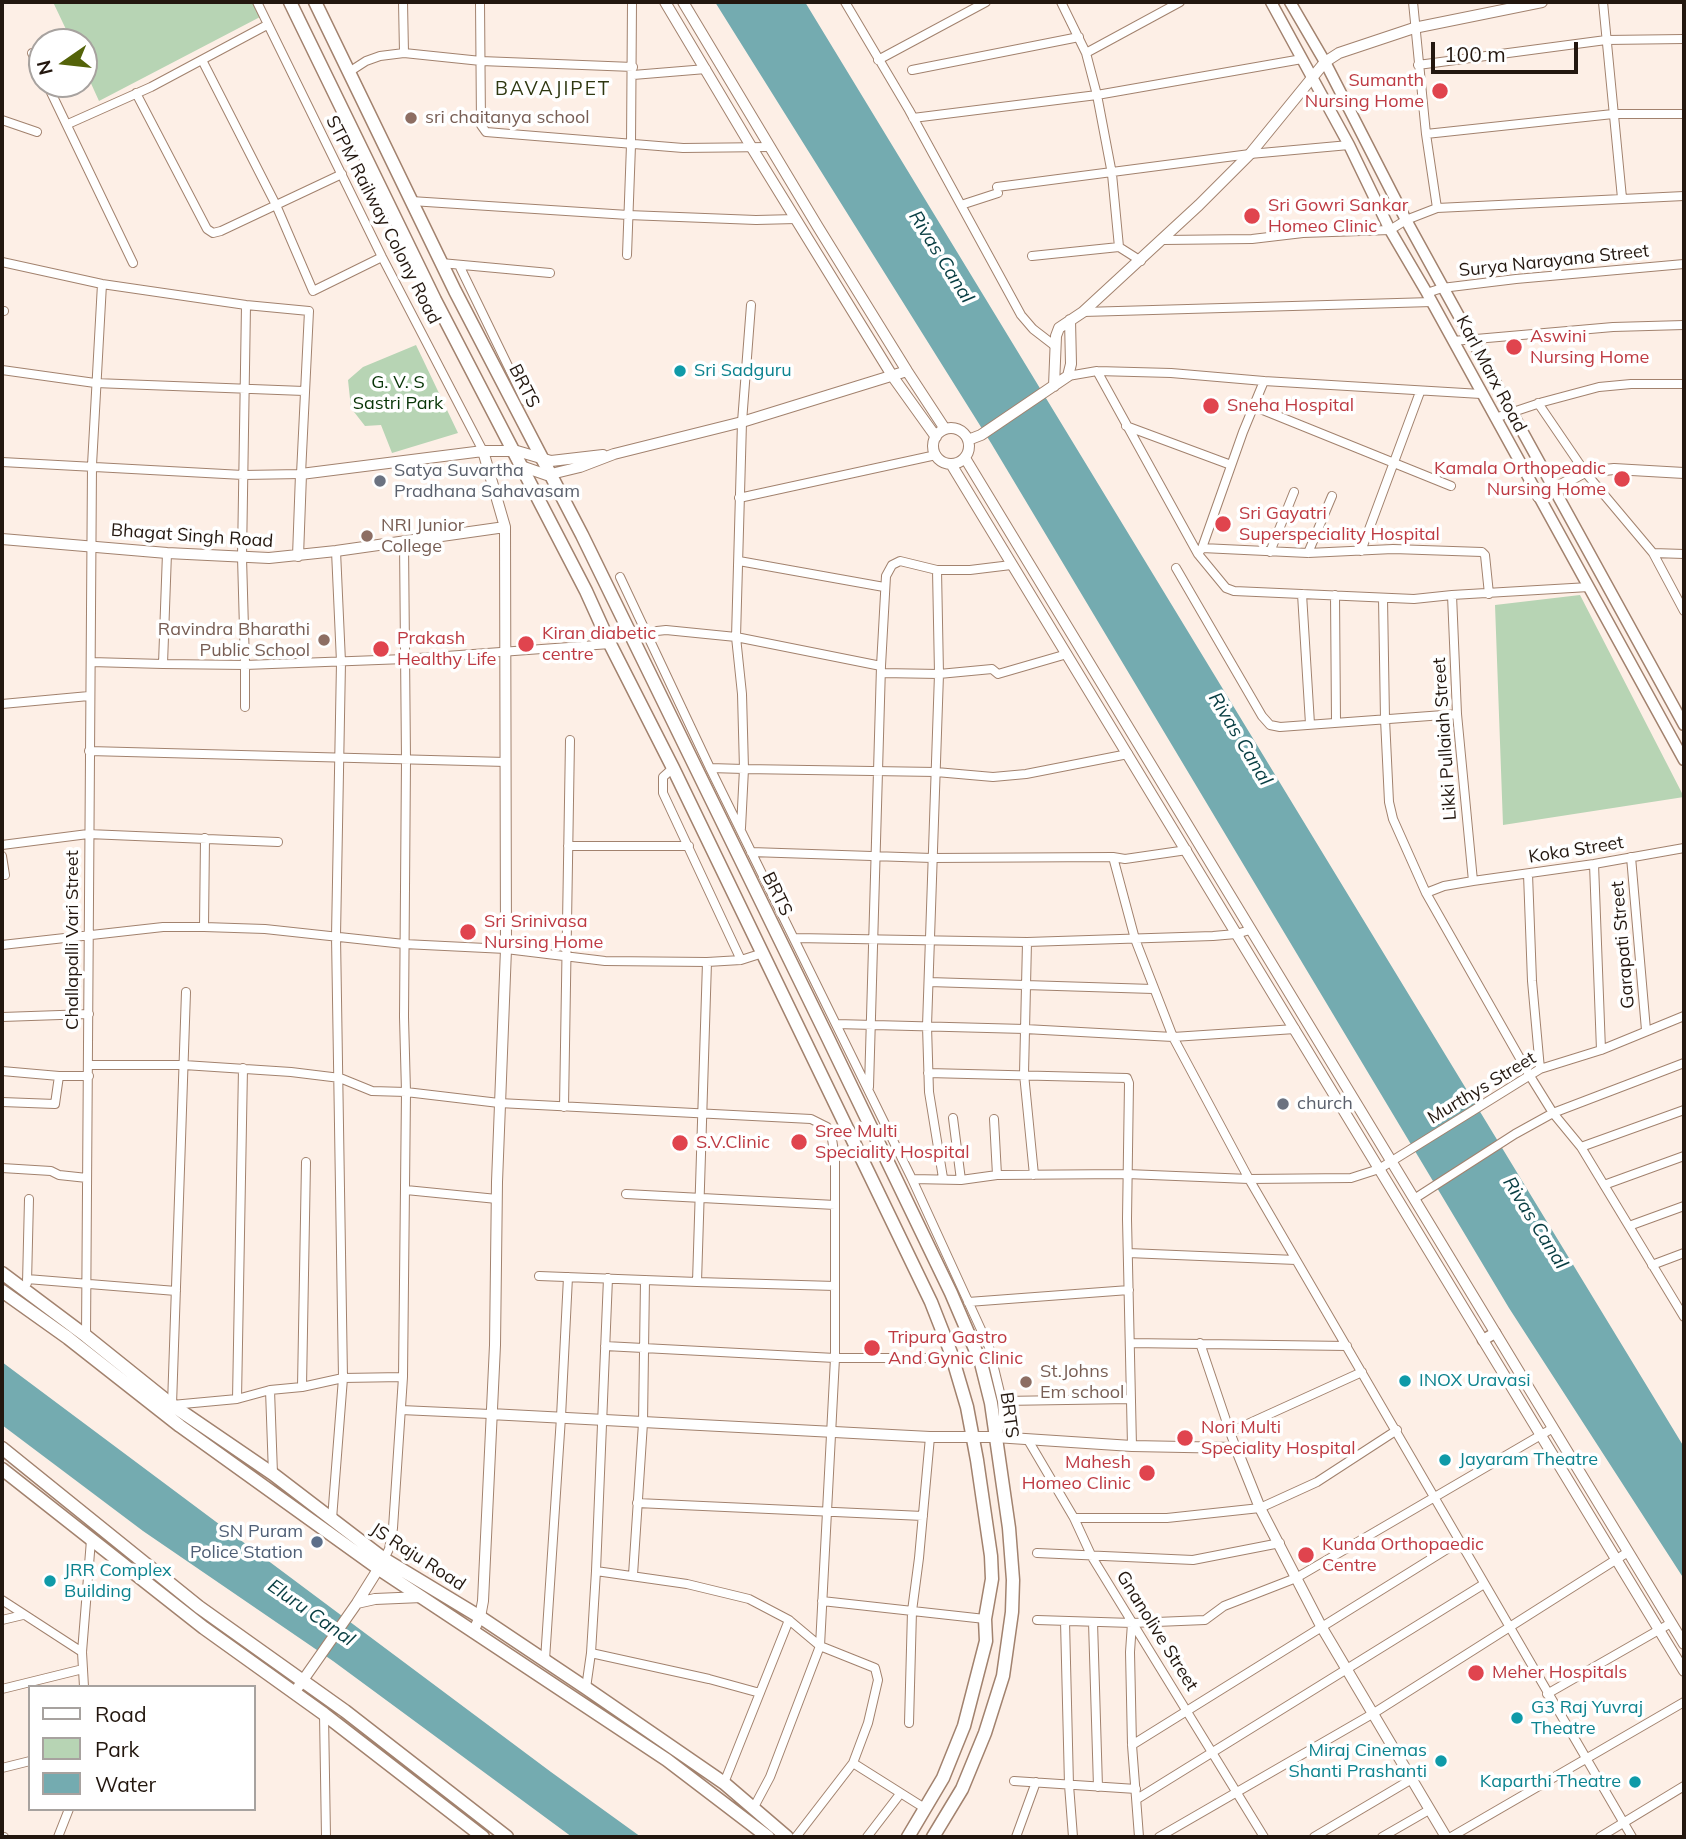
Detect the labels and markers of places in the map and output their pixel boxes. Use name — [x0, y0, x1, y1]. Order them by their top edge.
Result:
place label: Sumanth Nursing Home — [1305, 70, 1424, 112]
marker: Sumanth Nursing Home — [1430, 81, 1450, 101]
place label: sri chaitanya school — [425, 107, 590, 129]
marker: sri chaitanya school — [403, 110, 419, 126]
place label: Sri Gowri Sankar Homeo Clinic — [1268, 195, 1408, 238]
marker: Sri Gowri Sankar Homeo Clinic — [1242, 206, 1262, 226]
place label: Aswini Nursing Home — [1530, 326, 1649, 368]
marker: Aswini Nursing Home — [1504, 337, 1524, 357]
place label: Sri Sadguru — [694, 360, 792, 382]
marker: Sri Sadguru — [672, 363, 688, 379]
place label: Sneha Hospital — [1227, 395, 1354, 417]
marker: Sneha Hospital — [1201, 396, 1221, 416]
place label: Kamala Orthopeadic Nursing Home — [1434, 458, 1606, 500]
place label: Satya Suvartha Pradhana Sahavasam — [394, 460, 580, 503]
marker: Kamala Orthopeadic Nursing Home — [1612, 469, 1632, 489]
marker: Satya Suvartha Pradhana Sahavasam — [372, 473, 388, 489]
place label: Sri Gayatri Superspeciality Hospital — [1239, 503, 1440, 546]
marker: Sri Gayatri Superspeciality Hospital — [1213, 514, 1233, 534]
place label: NRI Junior College — [381, 515, 464, 558]
marker: NRI Junior College — [359, 528, 375, 544]
place label: Ravindra Bharathi Public School — [158, 619, 310, 662]
place label: Kiran diabetic centre — [542, 623, 656, 666]
place label: Prakash Healthy Life — [397, 628, 496, 670]
marker: Ravindra Bharathi Public School — [316, 632, 332, 648]
marker: Kiran diabetic centre — [516, 634, 536, 654]
marker: Prakash Healthy Life — [371, 639, 391, 659]
place label: Sri Srinivasa Nursing Home — [484, 911, 603, 954]
marker: Sri Srinivasa Nursing Home — [458, 922, 478, 942]
place label: church — [1297, 1093, 1353, 1115]
marker: church — [1275, 1096, 1291, 1112]
place label: Sree Multi Speciality Hospital — [815, 1121, 970, 1164]
place label: S.V.Clinic — [696, 1132, 770, 1154]
marker: Sree Multi Speciality Hospital — [789, 1132, 809, 1152]
marker: S.V.Clinic — [670, 1133, 690, 1153]
place label: Tripura Gastro And Gynic Clinic — [888, 1327, 1023, 1370]
marker: Tripura Gastro And Gynic Clinic — [862, 1338, 882, 1358]
place label: St.Johns Em school — [1040, 1361, 1124, 1404]
place label: INOX Uravasi — [1419, 1370, 1531, 1392]
marker: INOX Uravasi — [1397, 1373, 1413, 1389]
marker: St.Johns Em school — [1018, 1374, 1034, 1390]
place label: Nori Multi Speciality Hospital — [1201, 1417, 1356, 1460]
marker: Nori Multi Speciality Hospital — [1175, 1428, 1195, 1448]
place label: Jayaram Theatre — [1459, 1449, 1598, 1471]
place label: Mahesh Homeo Clinic — [1022, 1452, 1131, 1494]
marker: Jayaram Theatre — [1437, 1452, 1453, 1468]
marker: Mahesh Homeo Clinic — [1137, 1463, 1157, 1483]
place label: SN Puram Police Station — [190, 1521, 303, 1564]
marker: SN Puram Police Station — [309, 1534, 325, 1550]
place label: Kunda Orthopaedic Centre — [1322, 1534, 1484, 1576]
marker: Kunda Orthopaedic Centre — [1296, 1545, 1316, 1565]
place label: JRR Complex Building — [64, 1560, 172, 1602]
marker: JRR Complex Building — [42, 1573, 58, 1589]
place label: Meher Hospitals — [1492, 1662, 1627, 1684]
marker: Meher Hospitals — [1466, 1663, 1486, 1683]
place label: G3 Raj Yuvraj Theatre — [1531, 1697, 1643, 1740]
marker: G3 Raj Yuvraj Theatre — [1509, 1710, 1525, 1726]
place label: Miraj Cinemas Shanti Prashanti — [1288, 1740, 1427, 1782]
marker: Miraj Cinemas Shanti Prashanti — [1433, 1753, 1449, 1769]
place label: Kaparthi Theatre — [1480, 1771, 1621, 1793]
marker: Kaparthi Theatre — [1627, 1774, 1643, 1790]

